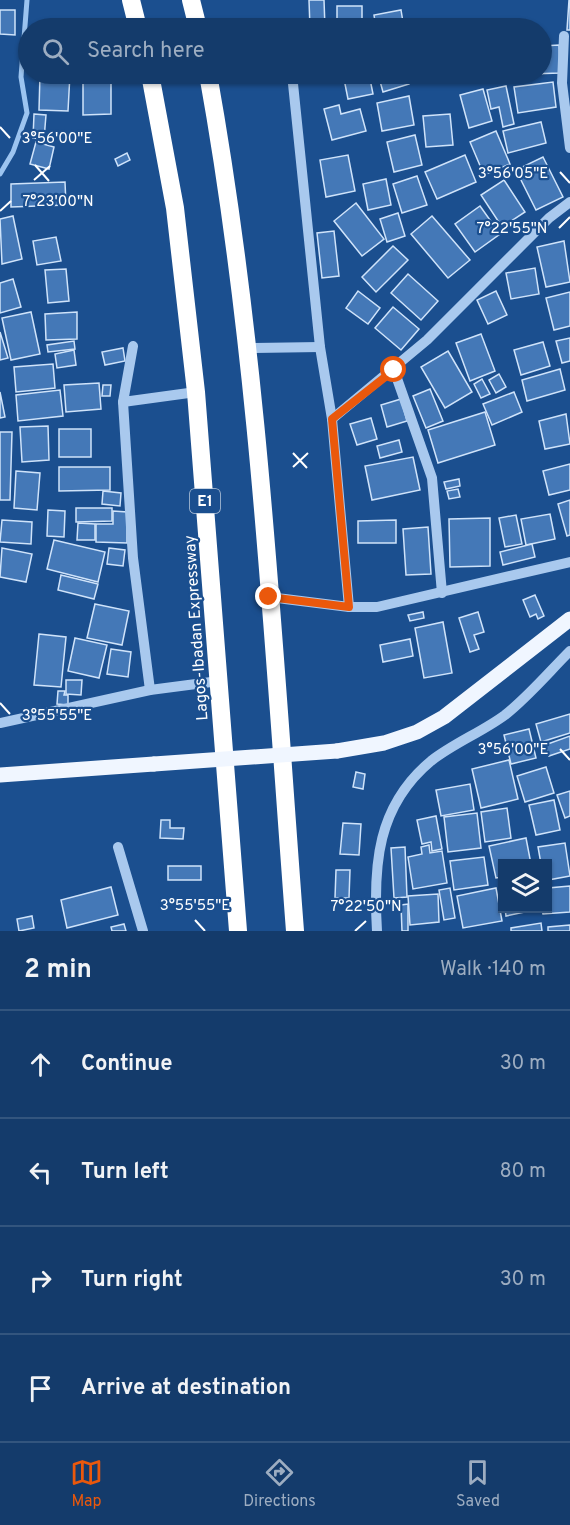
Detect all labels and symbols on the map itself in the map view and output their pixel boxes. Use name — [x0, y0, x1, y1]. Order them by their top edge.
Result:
text: 3°56'00"E — [22, 130, 92, 149]
text: 3°56'05"E — [478, 165, 548, 184]
text: 7°23'00"N — [22, 193, 94, 212]
text: 7°22'55"N — [477, 220, 547, 239]
route start — [380, 356, 406, 382]
road number: E1 — [190, 489, 220, 513]
street label: Lagos-Ibadan Expressway — [181, 534, 213, 721]
route end — [255, 583, 281, 609]
text: 3°55'55"E — [22, 707, 92, 726]
text: 3°56'00"E — [478, 741, 548, 760]
text: 3°55'55"E — [160, 897, 230, 916]
text: 7°22'50"N — [330, 898, 402, 917]

